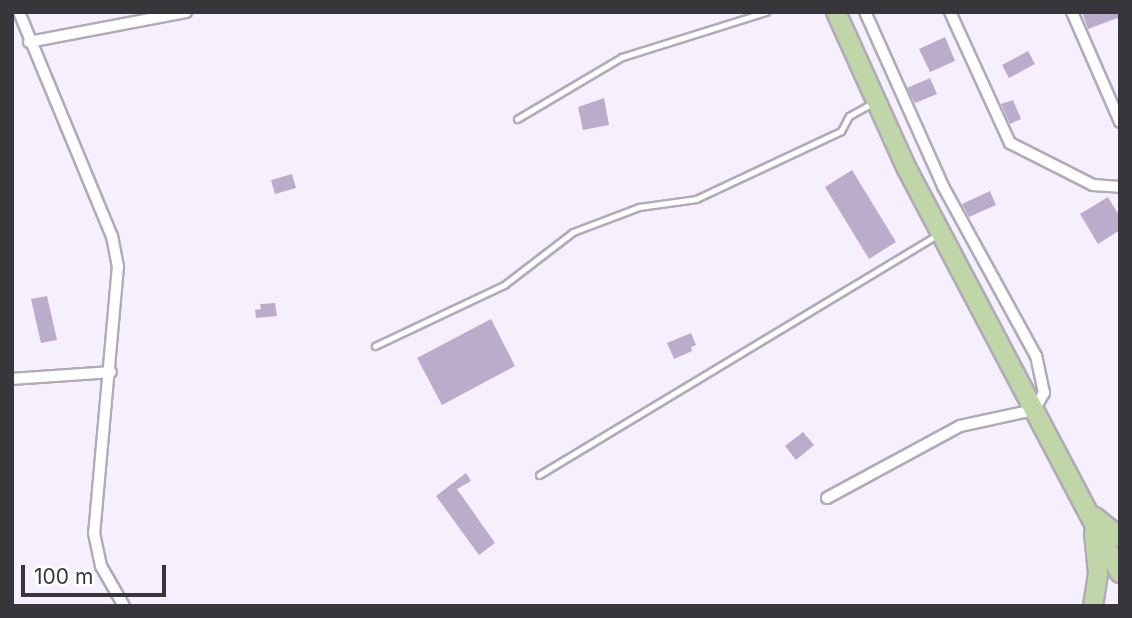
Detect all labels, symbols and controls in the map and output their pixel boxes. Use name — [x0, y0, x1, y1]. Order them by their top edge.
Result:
scale bar — [24, 552, 170, 596]
text: 100 m — [34, 564, 93, 589]

